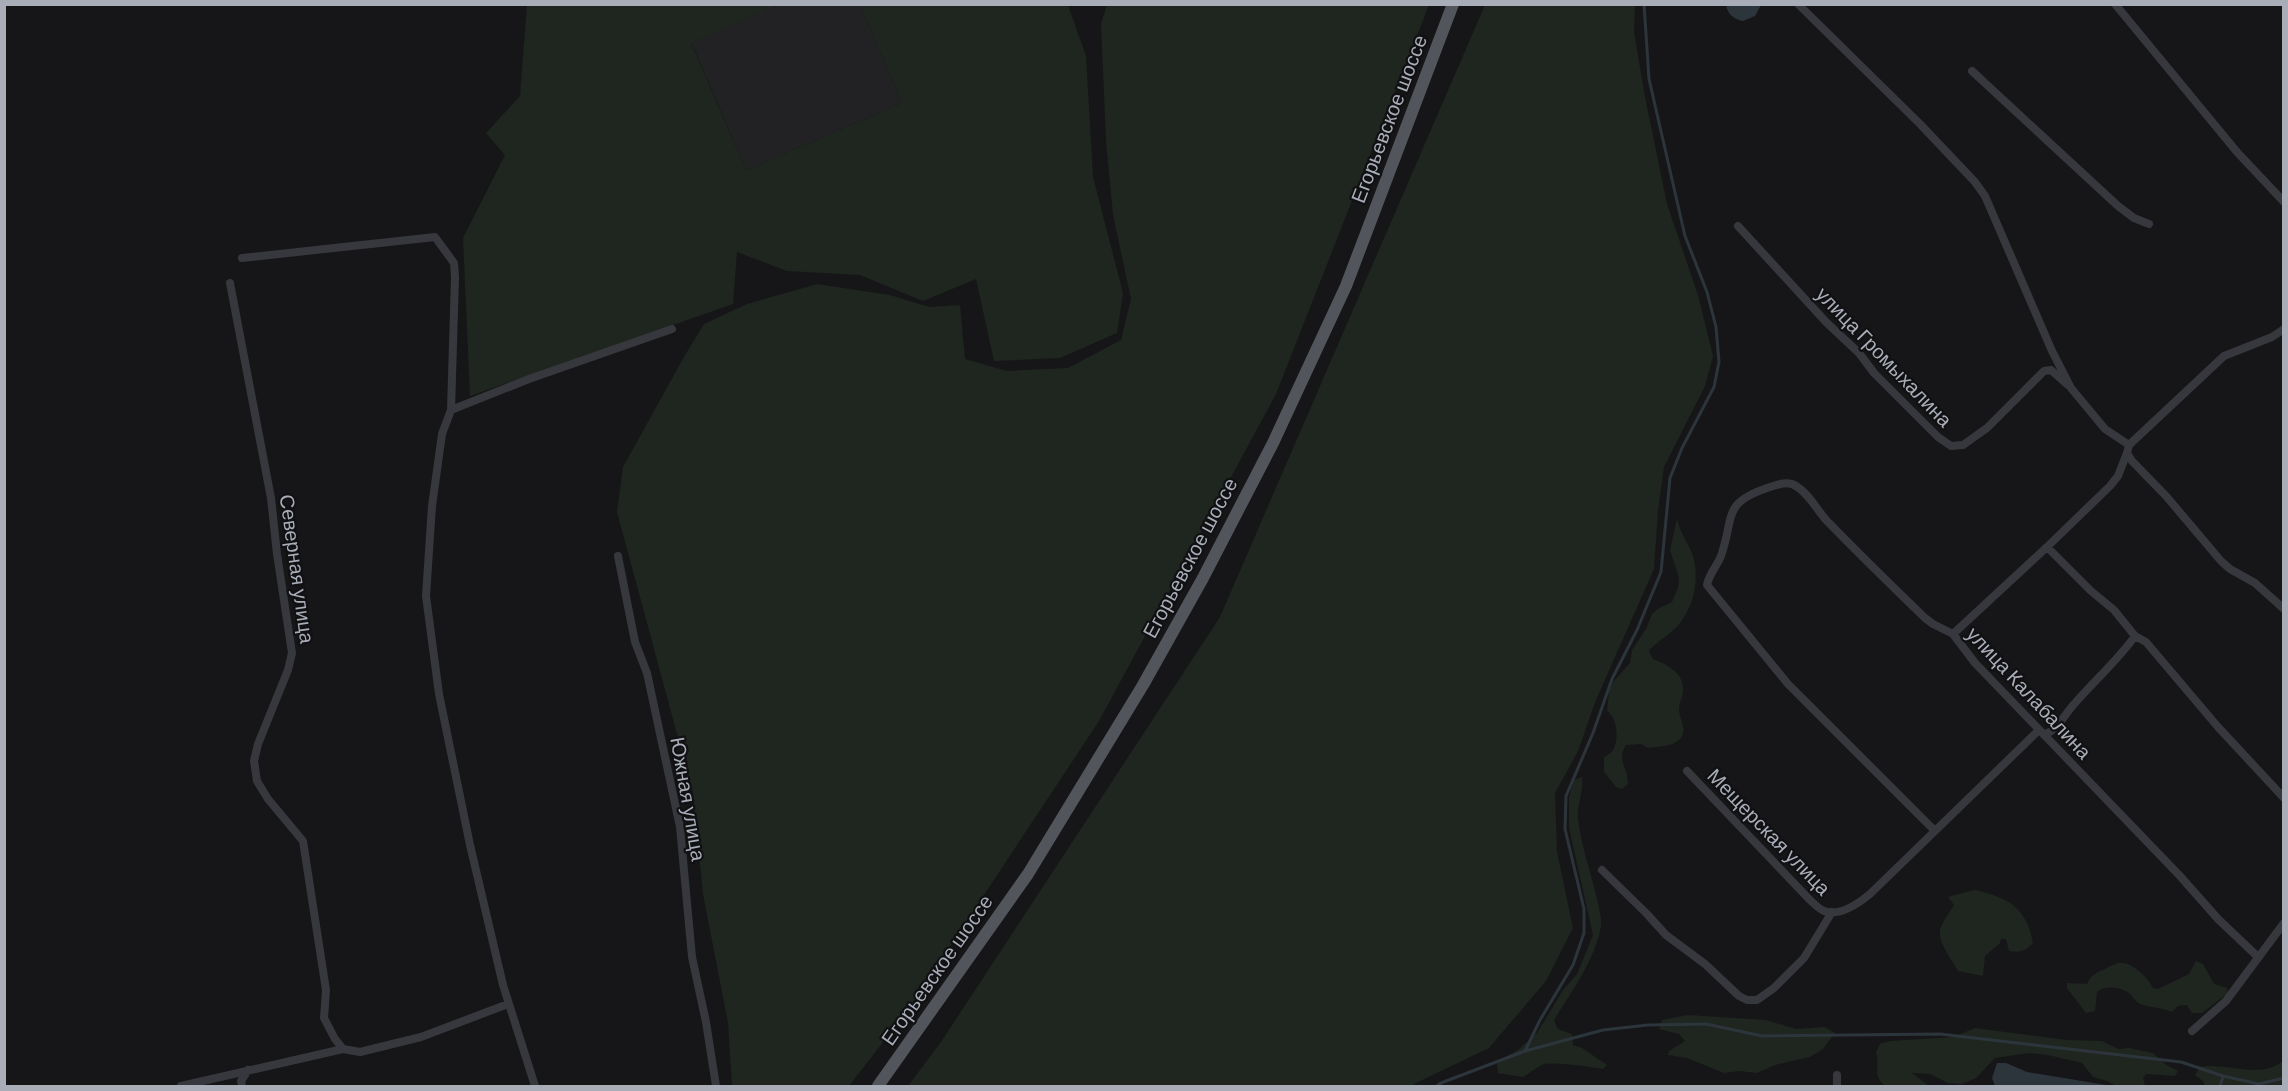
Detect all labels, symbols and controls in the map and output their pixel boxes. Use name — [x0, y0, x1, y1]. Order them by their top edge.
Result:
street label: Егорьевское шоссе — [1345, 31, 1431, 206]
street label: улица Громыхалина — [1812, 281, 1958, 432]
street label: Егорьевское шоссе — [1137, 473, 1241, 642]
street label: Северная улица — [276, 493, 320, 646]
street label: улица Калабалина — [1962, 621, 2098, 764]
street label: Южная улица — [666, 735, 712, 864]
street label: Мещерская улица — [1703, 763, 1837, 900]
street label: Егорьевское шоссе — [875, 890, 997, 1049]

